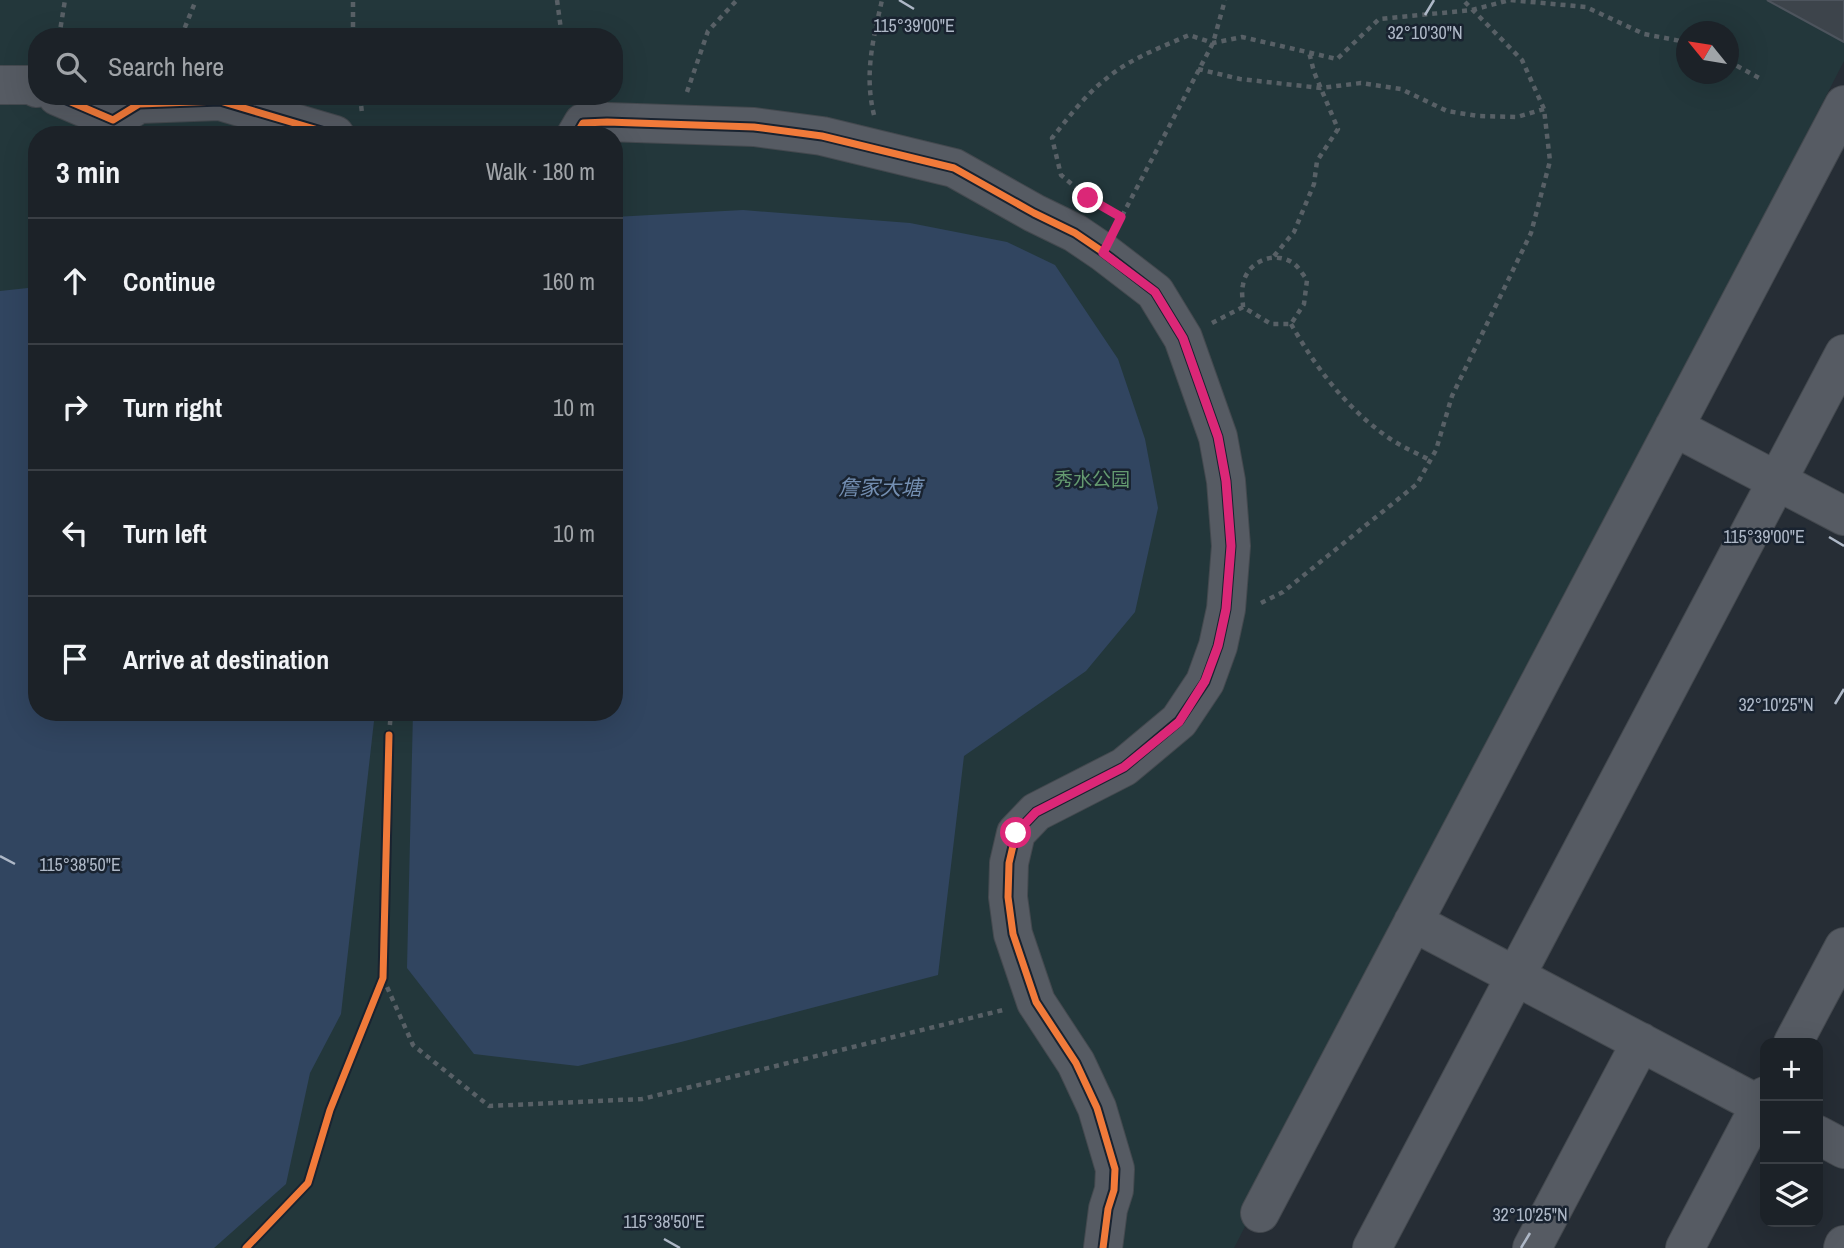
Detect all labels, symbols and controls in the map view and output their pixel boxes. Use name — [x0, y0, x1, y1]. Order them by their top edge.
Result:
text: 115°39'00"E — [873, 13, 955, 38]
text: 32°10'30"N — [1387, 20, 1463, 45]
north arrow — [1676, 21, 1739, 84]
search box — [28, 28, 623, 105]
icon: search — [52, 48, 90, 86]
text: Search here — [108, 49, 224, 84]
text: 3 min — [56, 152, 120, 192]
text: Walk · 180 m — [486, 156, 595, 187]
route end — [1072, 182, 1103, 213]
icon: ahead — [56, 262, 94, 300]
text: Continue — [123, 264, 215, 299]
text: 160 m — [543, 266, 595, 297]
icon: right — [56, 388, 94, 426]
text: Turn right — [123, 390, 222, 425]
text: 10 m — [553, 392, 595, 423]
park label: 秀水公园 — [1054, 466, 1130, 492]
water label: 詹家大塘 — [838, 473, 925, 502]
icon: left — [56, 514, 94, 552]
text: Turn left — [123, 516, 207, 551]
text: 10 m — [553, 518, 595, 549]
text: 115°39'00"E — [1723, 524, 1805, 549]
icon: arrive — [56, 640, 94, 678]
text: Arrive at destination — [123, 642, 329, 677]
text: 32°10'25"N — [1738, 692, 1814, 717]
route start — [1000, 817, 1031, 848]
text: 115°38'50"E — [39, 852, 121, 877]
map controls — [1760, 1038, 1823, 1227]
button: + — [1760, 1038, 1823, 1101]
button: − — [1760, 1101, 1823, 1164]
button: layers — [1760, 1164, 1823, 1227]
text: 32°10'25"N — [1492, 1202, 1568, 1227]
text: 115°38'50"E — [623, 1209, 705, 1234]

